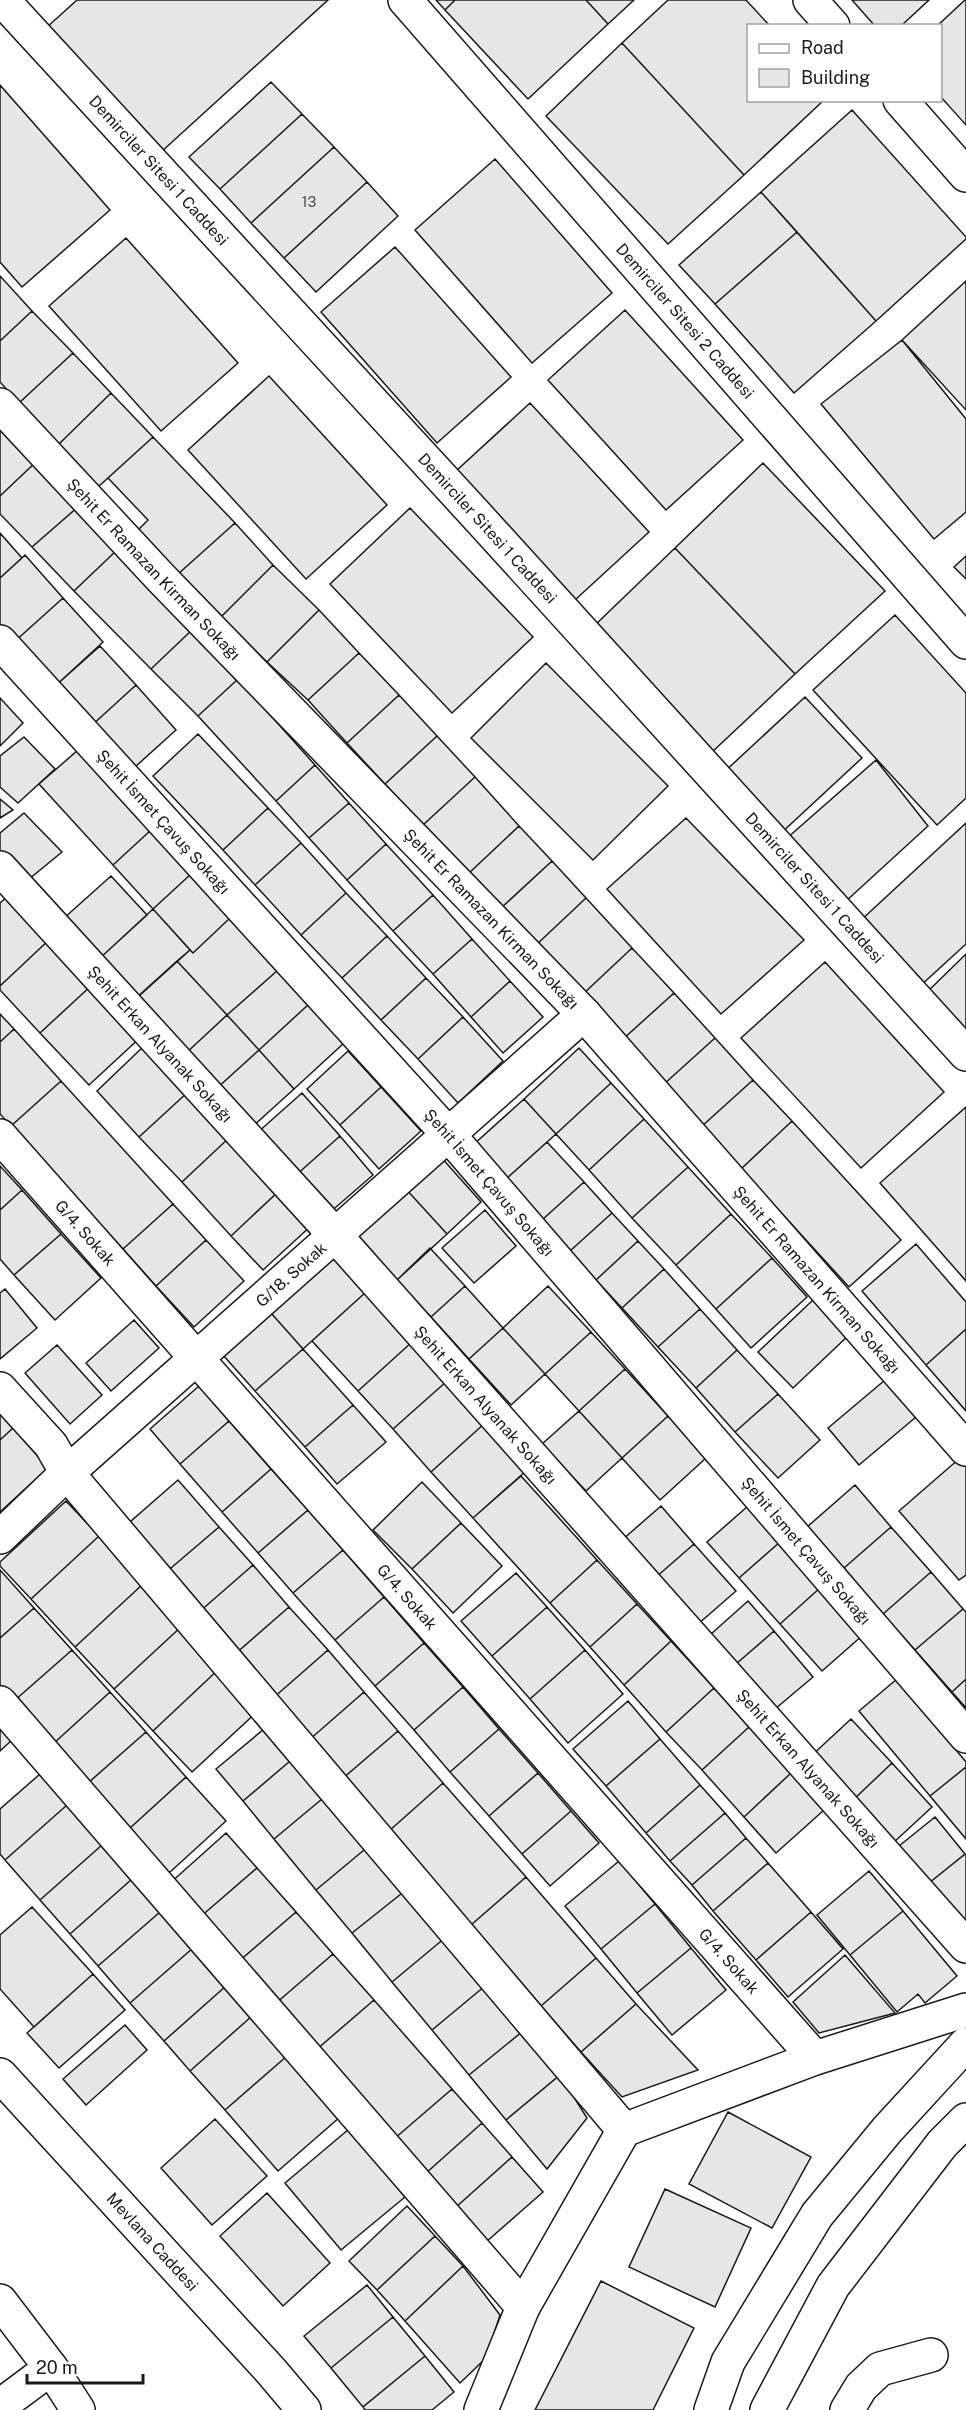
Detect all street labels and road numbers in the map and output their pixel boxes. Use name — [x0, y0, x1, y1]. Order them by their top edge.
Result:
street label: Demirciler Sitesi 1 Caddesi — [85, 91, 233, 249]
street label: Demirciler Sitesi 2 Caddesi — [612, 239, 758, 402]
street label: Demirciler Sitesi 1 Caddesi — [414, 449, 561, 607]
street label: Şehit Er Ramazan Kirman Sokağı — [63, 474, 245, 664]
street label: Şehit İsmet Çavuş Sokağı — [93, 746, 234, 898]
street label: Demirciler Sitesi 1 Caddesi — [742, 808, 888, 967]
street label: Şehit Er Ramazan Kirman Sokağı — [400, 825, 583, 1013]
street label: Şehit Erkan Alyanak Sokağı — [84, 962, 237, 1126]
street label: Şehit İsmet Çavuş Sokağı — [420, 1105, 558, 1260]
street label: Şehit Er Ramazan Kirman Sokağı — [730, 1182, 904, 1377]
street label: G/4. Sokak — [51, 1196, 119, 1269]
street label: G/18. Sokak — [252, 1238, 330, 1311]
street label: Şehit Erkan Alyanak Sokağı — [411, 1322, 561, 1488]
street label: Şehit İsmet Çavuş Sokağı — [738, 1473, 875, 1628]
street label: G/4. Sokak — [373, 1560, 441, 1634]
street label: Şehit Erkan Alyanak Sokağı — [733, 1685, 884, 1851]
street label: G/4. Sokak — [695, 1924, 763, 1998]
street label: Mevlana Caddesi — [103, 2189, 202, 2295]

